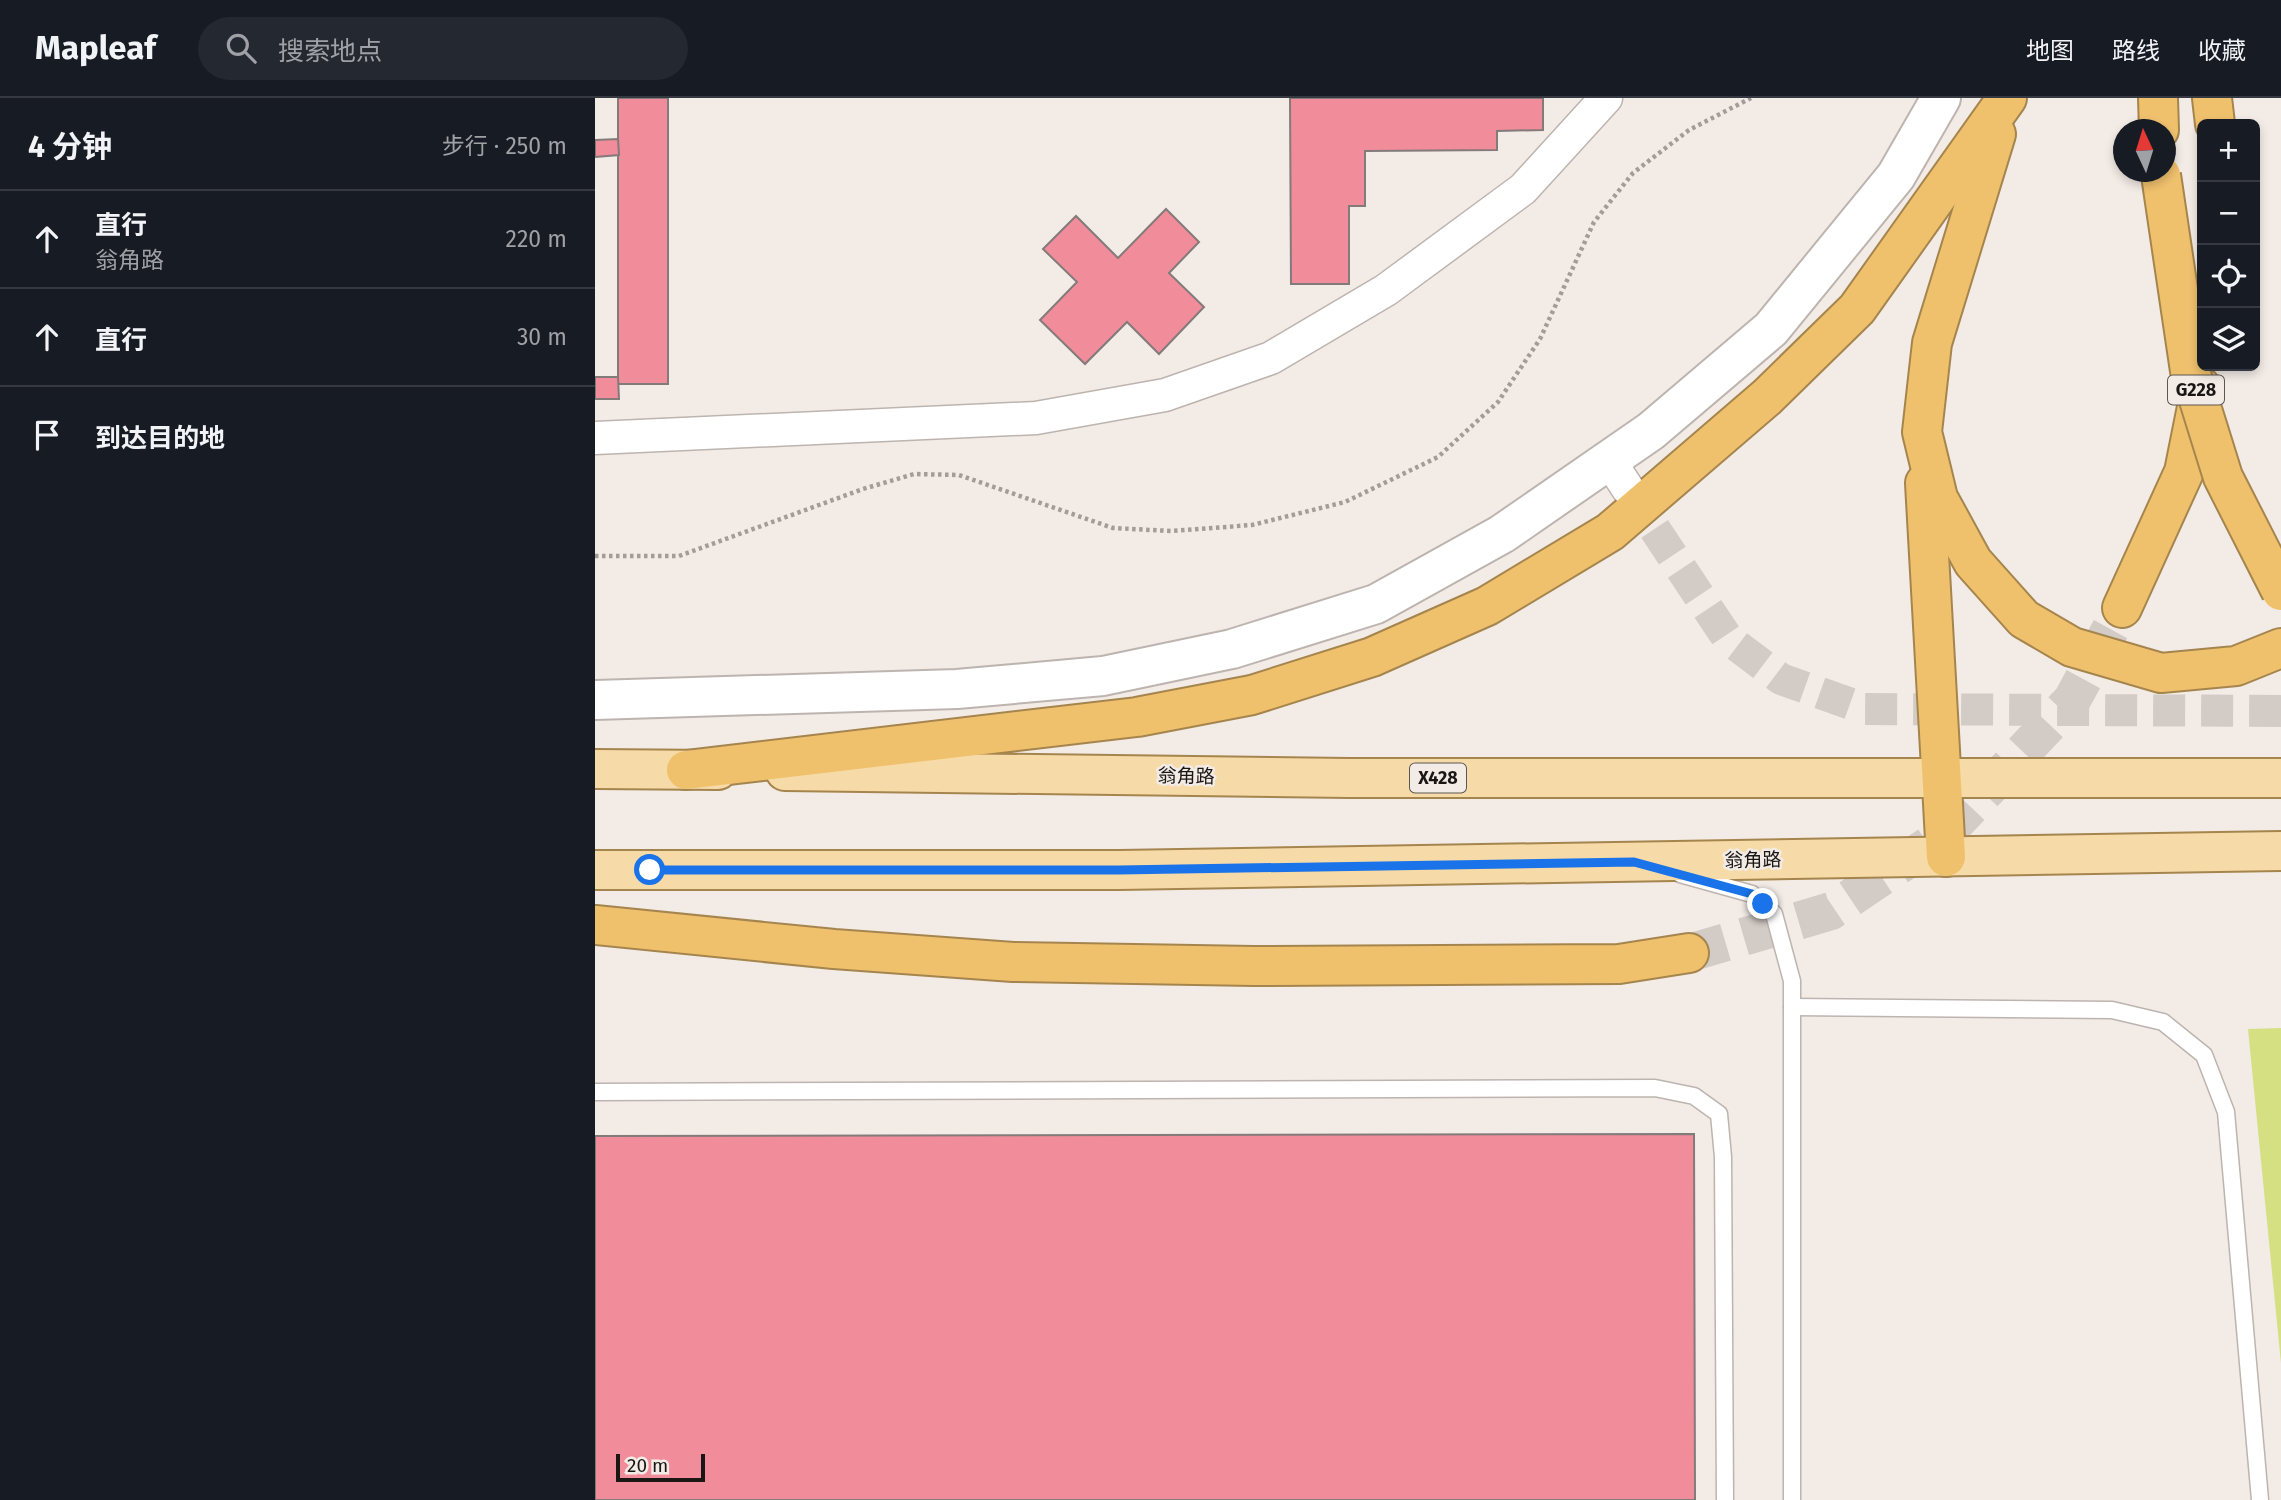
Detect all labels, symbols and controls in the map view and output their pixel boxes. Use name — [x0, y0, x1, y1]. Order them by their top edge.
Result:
search box — [198, 17, 688, 80]
text: Mapleaf — [35, 28, 156, 68]
icon: search — [222, 29, 260, 67]
text: 搜索地点 — [278, 36, 382, 67]
text: 地图 — [2026, 37, 2074, 65]
text: 路线 — [2112, 37, 2160, 65]
text: 收藏 — [2198, 37, 2246, 65]
north arrow — [2113, 119, 2176, 182]
map controls — [2197, 119, 2260, 371]
button: + — [2197, 119, 2260, 182]
text: 4 分钟 — [28, 129, 112, 165]
text: 步行 · 250 m — [442, 132, 567, 160]
button: − — [2197, 182, 2260, 245]
text: 直行 — [95, 210, 147, 241]
icon: ahead — [28, 220, 66, 258]
text: 220 m — [506, 225, 567, 253]
button: locate — [2197, 245, 2260, 308]
text: 翁角路 — [95, 246, 164, 274]
button: layers — [2197, 308, 2260, 371]
icon: ahead — [28, 318, 66, 356]
text: 30 m — [517, 323, 567, 351]
text: 直行 — [95, 325, 147, 356]
road number: G228 — [2168, 376, 2224, 404]
icon: arrive — [28, 416, 66, 454]
text: 到达目的地 — [95, 423, 225, 454]
street label: 翁角路 — [1157, 764, 1215, 788]
road number: X428 — [1410, 764, 1466, 792]
street label: 翁角路 — [1724, 848, 1782, 872]
route start — [634, 854, 665, 885]
route end — [1747, 888, 1778, 919]
scale bar — [616, 1451, 705, 1483]
text: 20 m — [627, 1454, 668, 1477]

